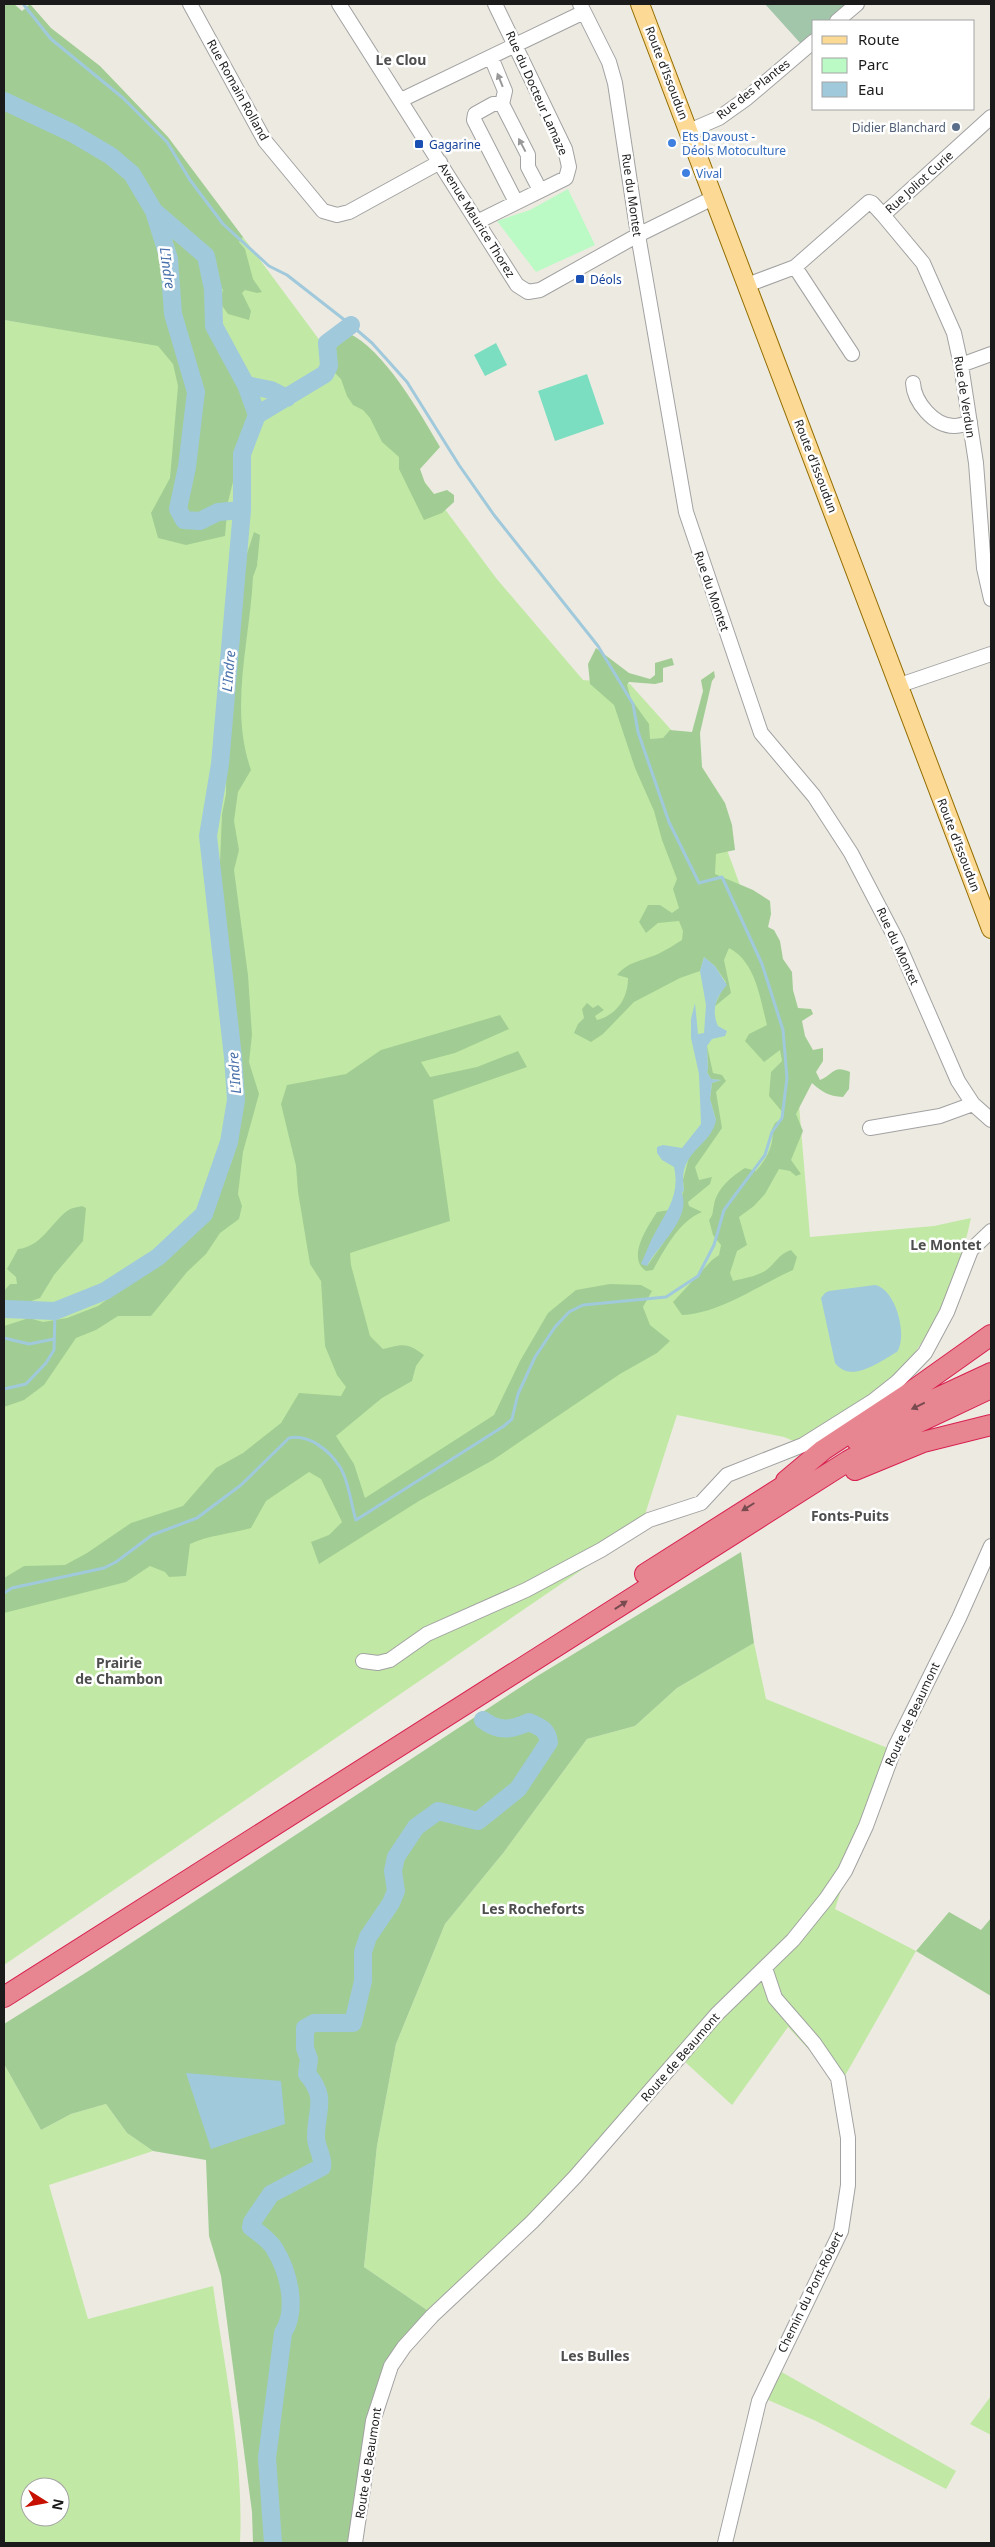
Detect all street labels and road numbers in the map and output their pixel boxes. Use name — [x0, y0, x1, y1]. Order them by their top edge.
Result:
street label: Route d'Issoudun — [641, 24, 693, 122]
street label: Rue du Docteur Lamaze — [502, 28, 572, 158]
street label: Rue Romain Rolland — [203, 36, 273, 144]
street label: Rue des Plantes — [713, 55, 794, 123]
street label: Rue Joliot Curie — [881, 147, 957, 217]
street label: Rue du Montet — [618, 152, 646, 238]
street label: Avenue Maurice Thorez — [435, 159, 519, 281]
street label: Rue de Verdun — [950, 355, 980, 439]
street label: Route d'Issoudun — [790, 417, 842, 515]
street label: Rue du Montet — [690, 549, 734, 634]
street label: Route d'Issoudun — [933, 796, 985, 894]
street label: Rue du Montet — [873, 904, 924, 988]
street label: Route de Beaumont — [881, 1659, 944, 1769]
street label: Route de Beaumont — [637, 2008, 724, 2105]
street label: Chemin du Pont-Robert — [773, 2228, 847, 2355]
street label: Route de Beaumont — [351, 2405, 385, 2520]

